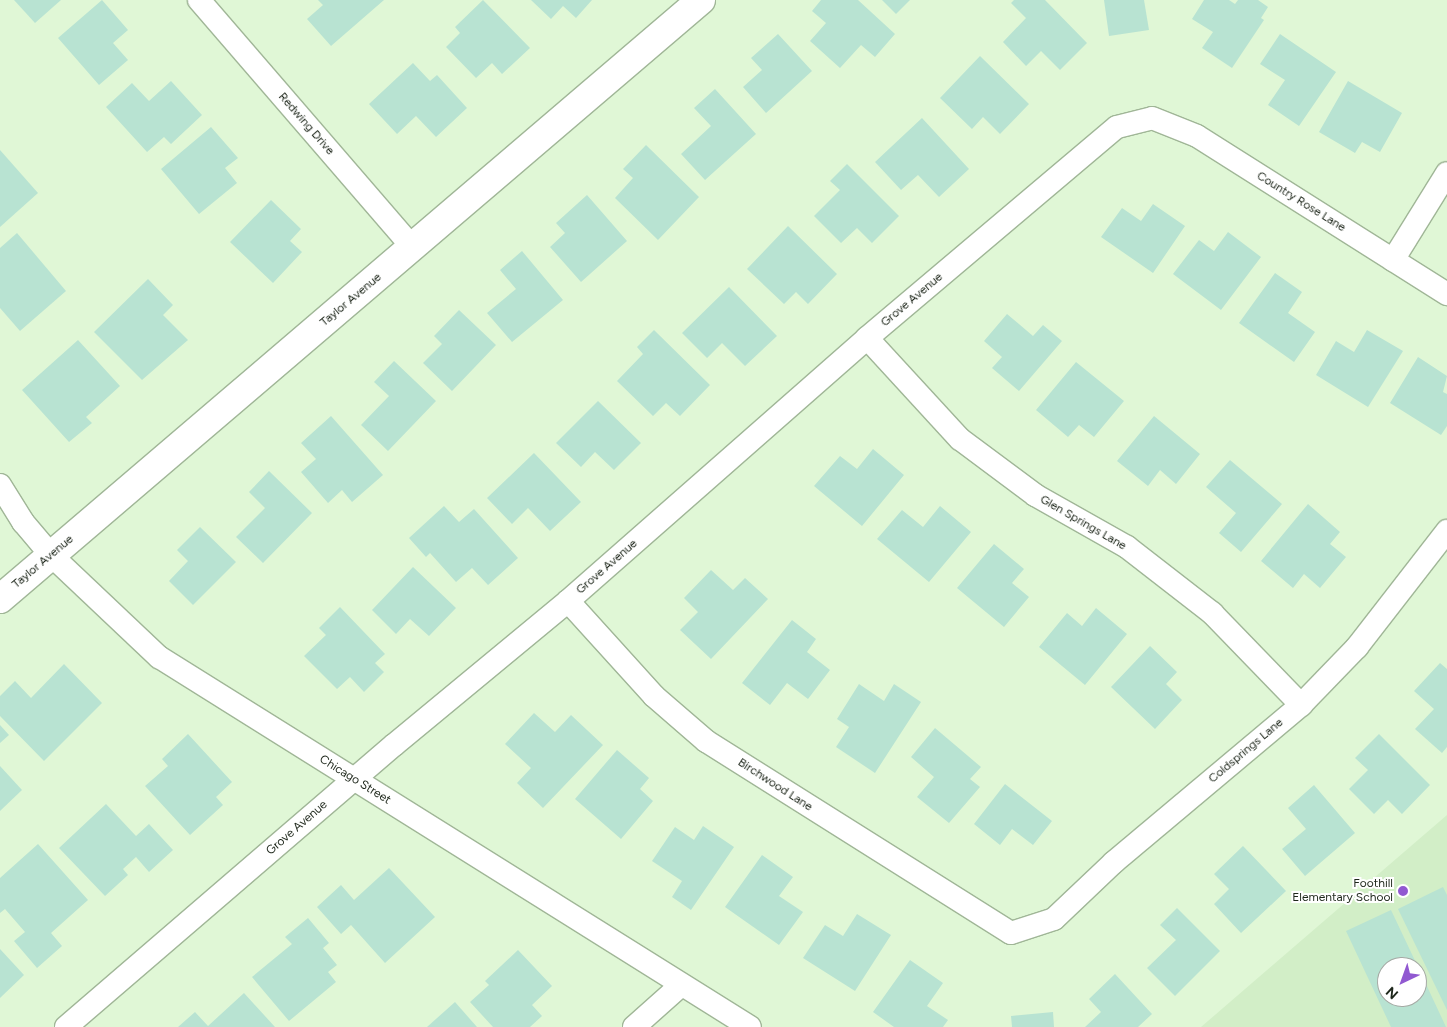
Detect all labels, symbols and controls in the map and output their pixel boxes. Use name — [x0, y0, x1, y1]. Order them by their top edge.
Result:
street label: Redwing Drive — [275, 90, 337, 158]
street label: Country Rose Lane — [1254, 169, 1348, 235]
street label: Taylor Avenue — [317, 270, 385, 330]
street label: Grove Avenue — [878, 270, 946, 330]
street label: Glen Springs Lane — [1037, 492, 1129, 554]
street label: Taylor Avenue — [9, 532, 77, 592]
street label: Grove Avenue — [574, 537, 640, 597]
street label: Coldsprings Lane — [1206, 716, 1286, 786]
street label: Chicago Street — [317, 752, 393, 808]
street label: Birchwood Lane — [735, 756, 815, 814]
street label: Grove Avenue — [264, 798, 330, 858]
place label: Foothill Elementary School — [1292, 877, 1393, 905]
marker: Foothill Elementary School — [1397, 885, 1409, 897]
north arrow — [1377, 957, 1427, 1007]
text: N — [1383, 983, 1402, 1003]

